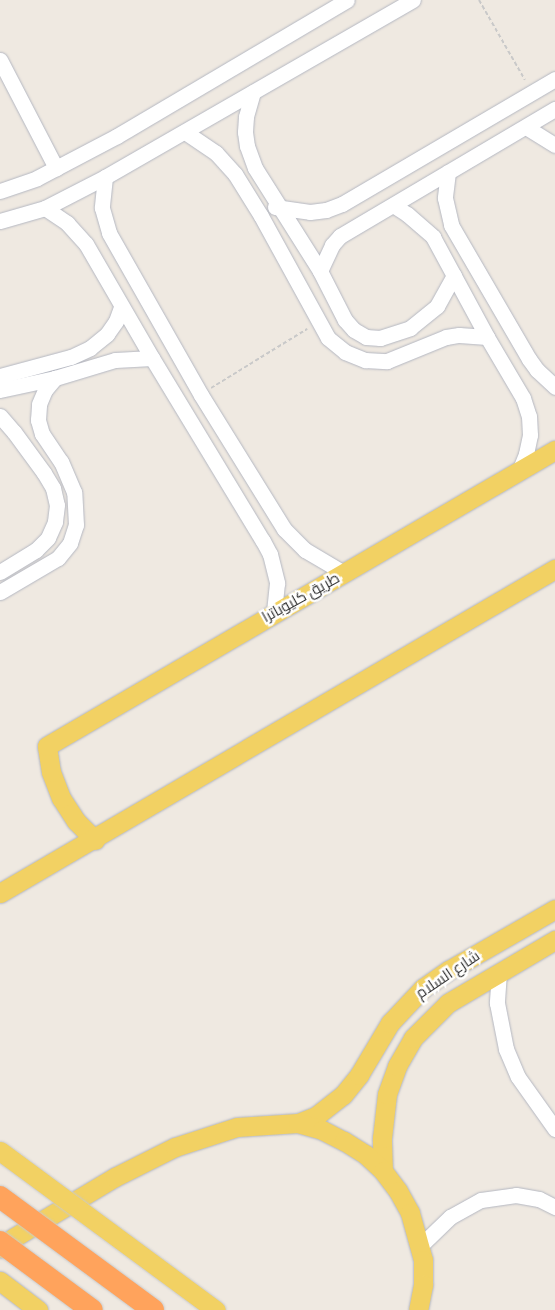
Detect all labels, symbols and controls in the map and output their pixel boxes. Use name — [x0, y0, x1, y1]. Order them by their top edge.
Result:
street label: طريق كليوباترا — [259, 569, 343, 627]
street label: شارع السلام — [413, 947, 483, 1003]

